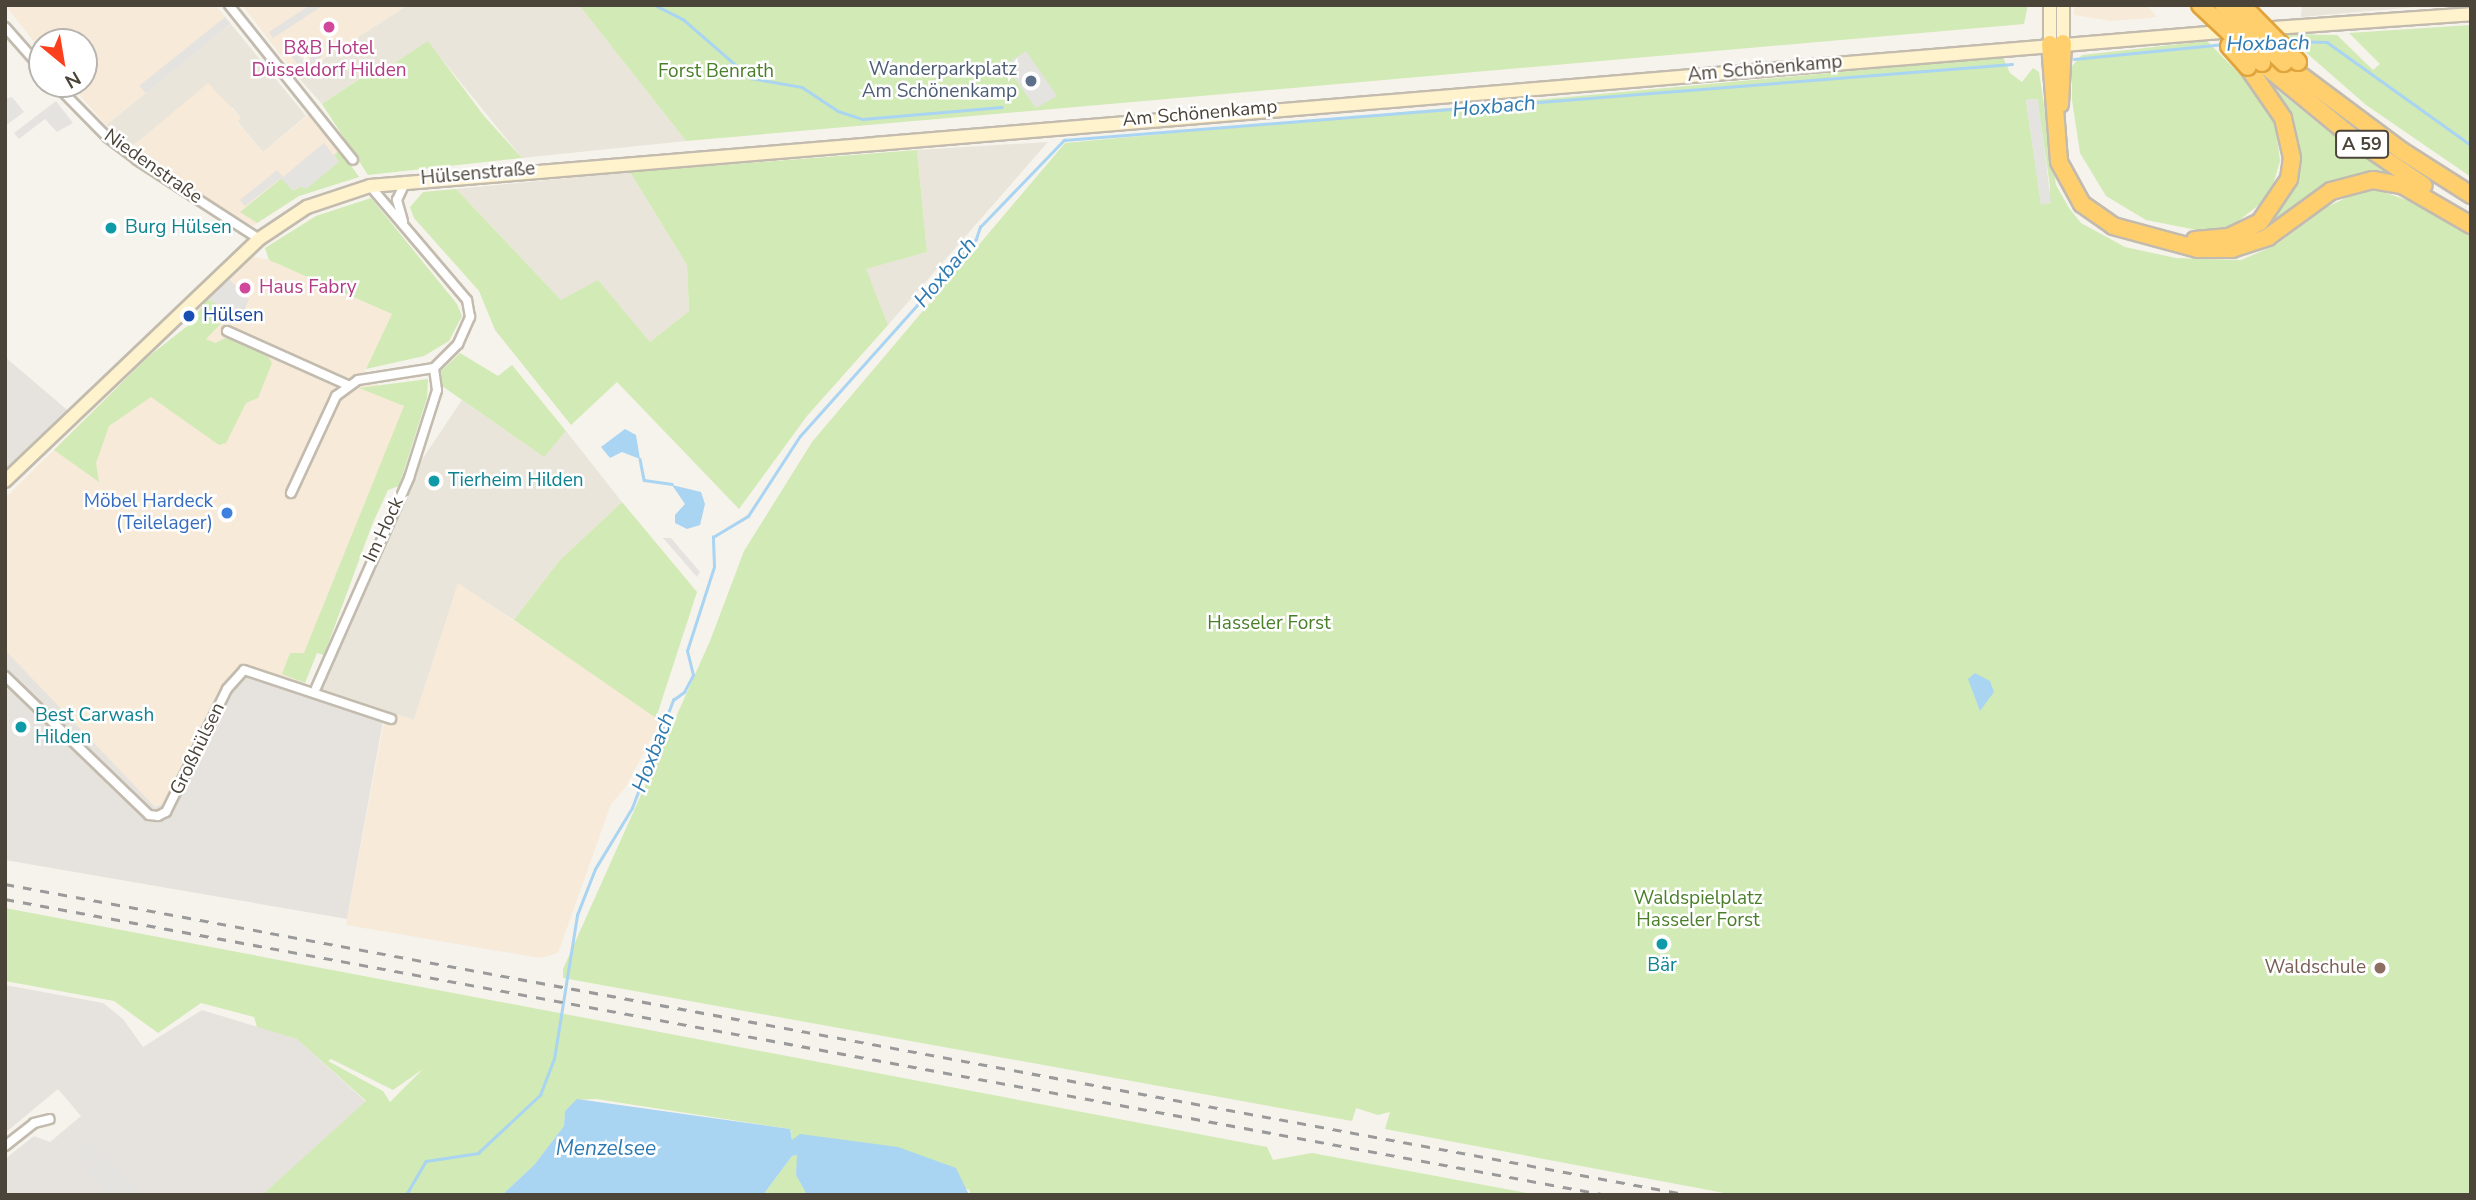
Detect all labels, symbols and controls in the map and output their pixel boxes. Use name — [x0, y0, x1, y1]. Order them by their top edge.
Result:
marker: B&B Hotel Düsseldorf Hilden — [321, 19, 337, 35]
north arrow — [28, 28, 98, 98]
water label: Hoxbach — [2226, 30, 2310, 56]
place label: B&B Hotel Düsseldorf Hilden — [251, 38, 407, 82]
street label: Am Schönenkamp — [1687, 51, 1843, 87]
place label: Wanderparkplatz Am Schönenkamp — [862, 59, 1017, 103]
park label: Forst Benrath — [658, 61, 774, 83]
text: N — [60, 65, 85, 94]
marker: Wanderparkplatz Am Schönenkamp — [1023, 73, 1039, 89]
water label: Hoxbach — [1451, 90, 1537, 122]
street label: Am Schönenkamp — [1122, 96, 1278, 132]
street label: Niedenstraße — [99, 125, 207, 209]
road number: A 59 — [2334, 130, 2390, 159]
street label: Hülsenstraße — [420, 158, 536, 190]
place label: Burg Hülsen — [125, 217, 232, 239]
marker: Burg Hülsen — [103, 220, 119, 236]
water label: Hoxbach — [909, 232, 981, 312]
place label: Haus Fabry — [259, 277, 357, 299]
marker: Haus Fabry — [237, 280, 253, 296]
place label: Hülsen — [203, 305, 264, 327]
marker: Hülsen — [181, 308, 197, 324]
place label: Tierheim Hilden — [448, 470, 584, 492]
marker: Tierheim Hilden — [426, 473, 442, 489]
place label: Möbel Hardeck (Teilelager) — [84, 491, 213, 535]
street label: Im Hock — [359, 494, 409, 566]
marker: Möbel Hardeck (Teilelager) — [219, 505, 235, 521]
park label: Hasseler Forst — [1207, 613, 1331, 635]
street label: Großhülsen — [166, 699, 230, 799]
place label: Best Carwash Hilden — [35, 705, 154, 749]
water label: Hoxbach — [626, 709, 680, 795]
marker: Best Carwash Hilden — [13, 719, 29, 735]
park label: Waldspielplatz Hasseler Forst — [1633, 888, 1763, 932]
marker: Bär — [1654, 936, 1670, 952]
place label: Bär — [1647, 955, 1677, 977]
place label: Waldschule — [2264, 957, 2366, 979]
marker: Waldschule — [2372, 960, 2388, 976]
water label: Menzelsee — [556, 1135, 656, 1161]

